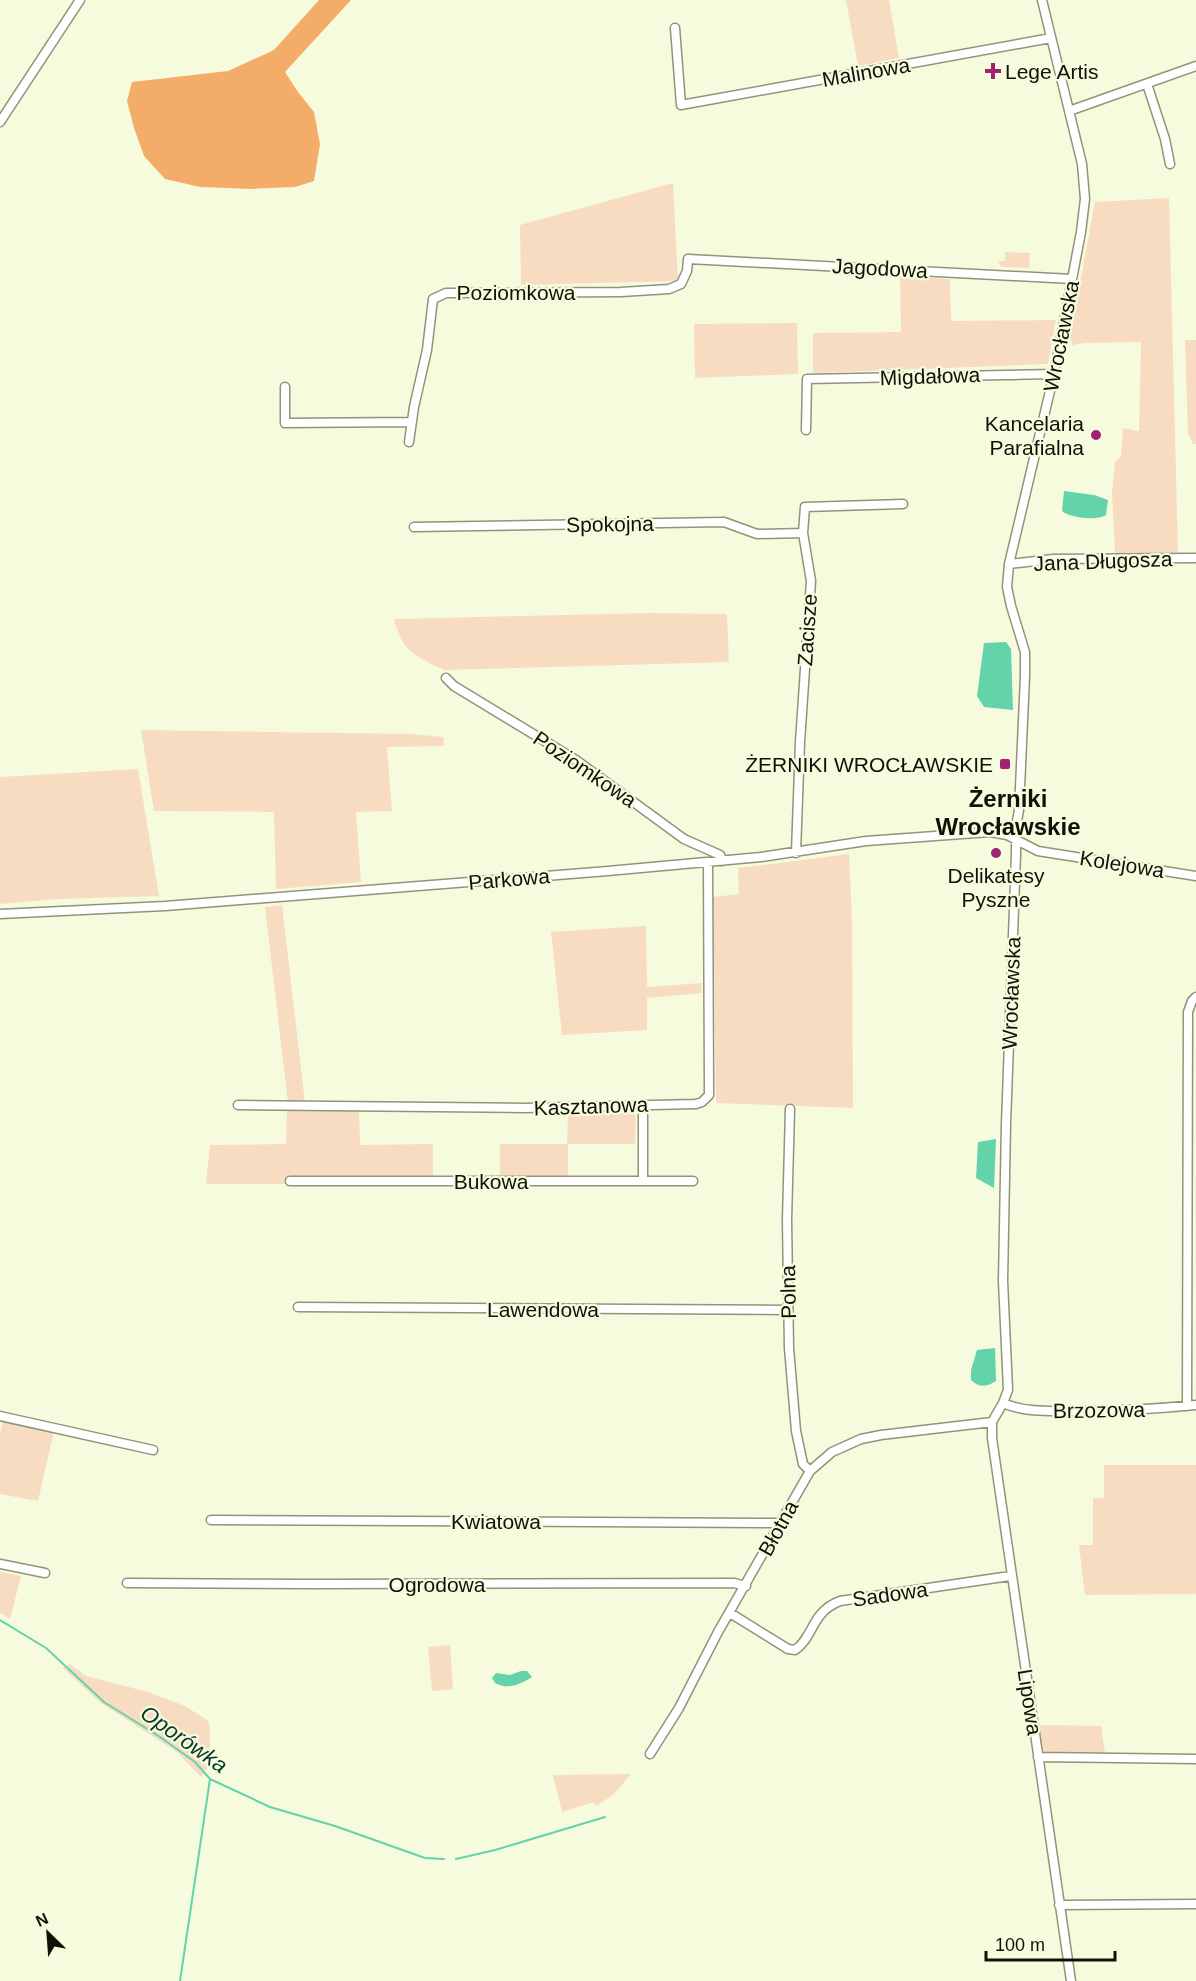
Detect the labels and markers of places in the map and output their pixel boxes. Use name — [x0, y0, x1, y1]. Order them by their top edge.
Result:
place label: Lege Artis — [1005, 60, 1098, 83]
marker: Lege Artis — [986, 64, 1000, 78]
place label: Kancelaria Parafialna — [985, 412, 1084, 459]
marker: Kancelaria Parafialna — [1089, 428, 1103, 442]
place label: ŻERNIKI WROCŁAWSKIE — [745, 753, 993, 776]
marker: ŻERNIKI WROCŁAWSKIE — [998, 757, 1012, 771]
marker: Delikatesy Pyszne — [989, 846, 1003, 860]
place label: Delikatesy Pyszne — [948, 864, 1045, 911]

